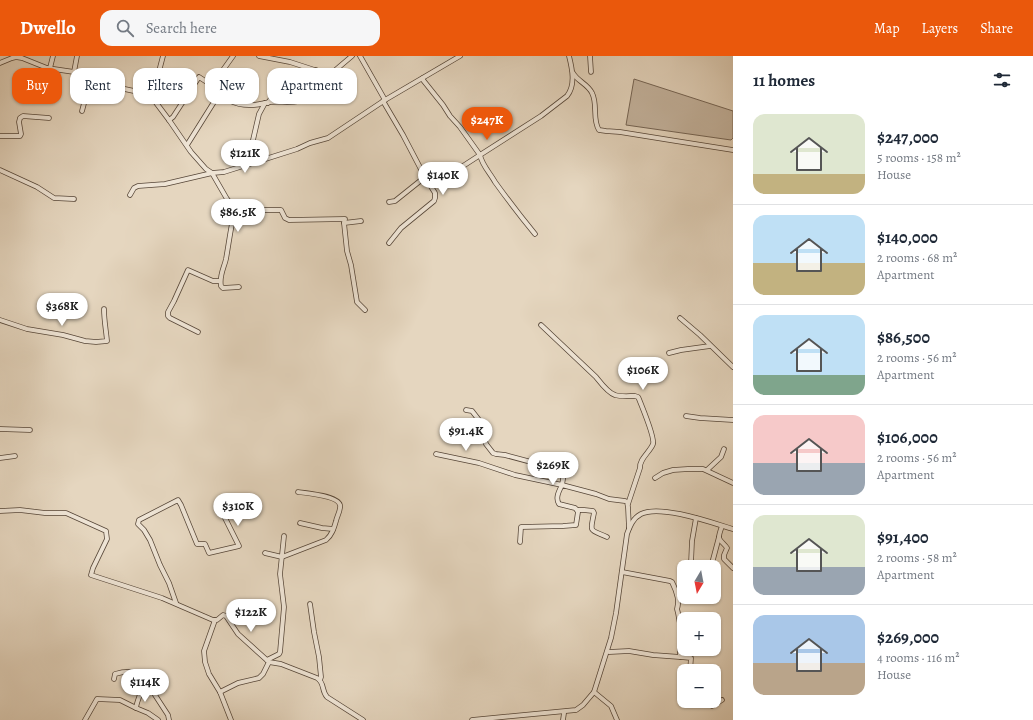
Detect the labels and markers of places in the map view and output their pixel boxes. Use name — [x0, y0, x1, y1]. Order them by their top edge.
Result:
pin: $247K — [459, 107, 515, 141]
pin: $121K — [217, 140, 273, 174]
pin: $140K — [415, 162, 471, 196]
pin: $86.5K — [205, 199, 271, 233]
pin: $368K — [34, 293, 90, 327]
pin: $106K — [615, 357, 671, 391]
pin: $91.4K — [433, 418, 499, 452]
pin: $269K — [525, 452, 581, 486]
pin: $310K — [210, 493, 266, 527]
pin: $122K — [223, 599, 279, 633]
pin: $114K — [117, 669, 173, 703]

